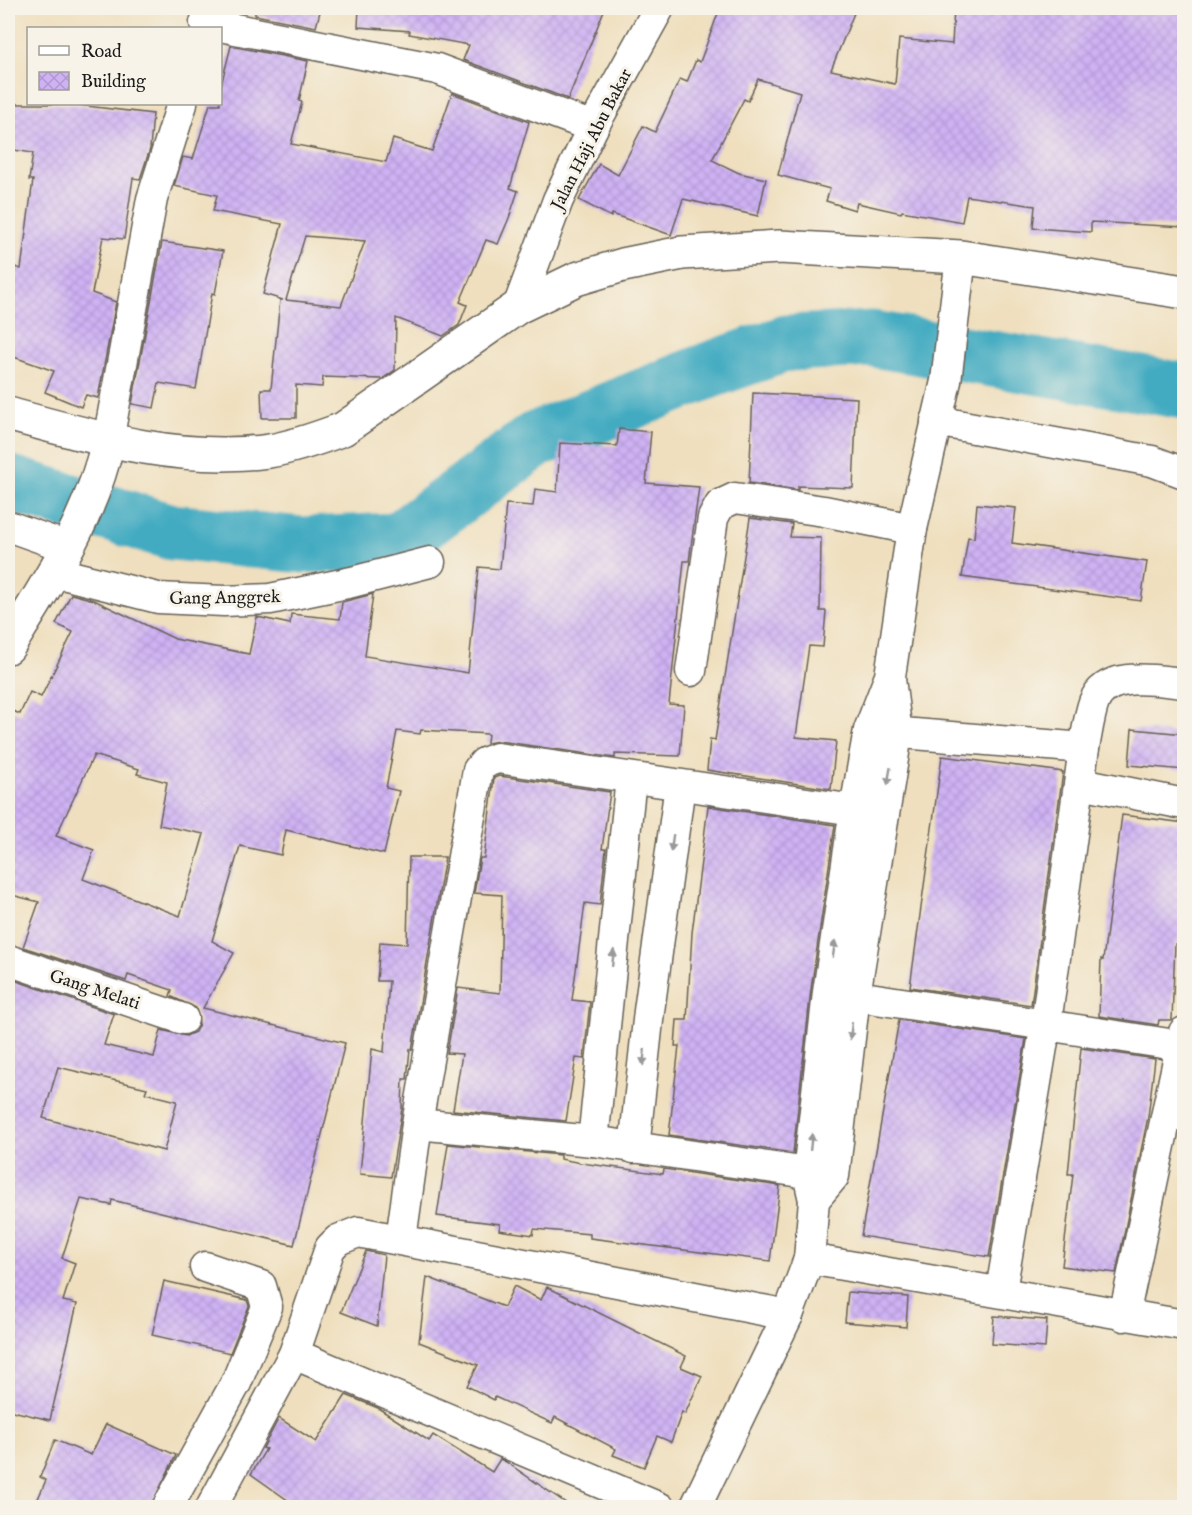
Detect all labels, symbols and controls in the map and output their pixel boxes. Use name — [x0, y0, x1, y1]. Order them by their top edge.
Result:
legend — [27, 27, 222, 105]
text: Road — [81, 41, 122, 64]
street label: Jalan Haji Abu Bakar — [546, 65, 638, 216]
text: Building — [81, 71, 146, 94]
street label: Gang Anggrek — [169, 586, 281, 611]
one-way arrow — [884, 766, 893, 785]
one-way arrow — [667, 834, 676, 853]
one-way arrow — [830, 939, 839, 958]
one-way arrow — [608, 948, 618, 967]
street label: Gang Melati — [46, 965, 143, 1016]
one-way arrow — [846, 1022, 856, 1041]
one-way arrow — [639, 1048, 649, 1067]
one-way arrow — [806, 1133, 816, 1152]

